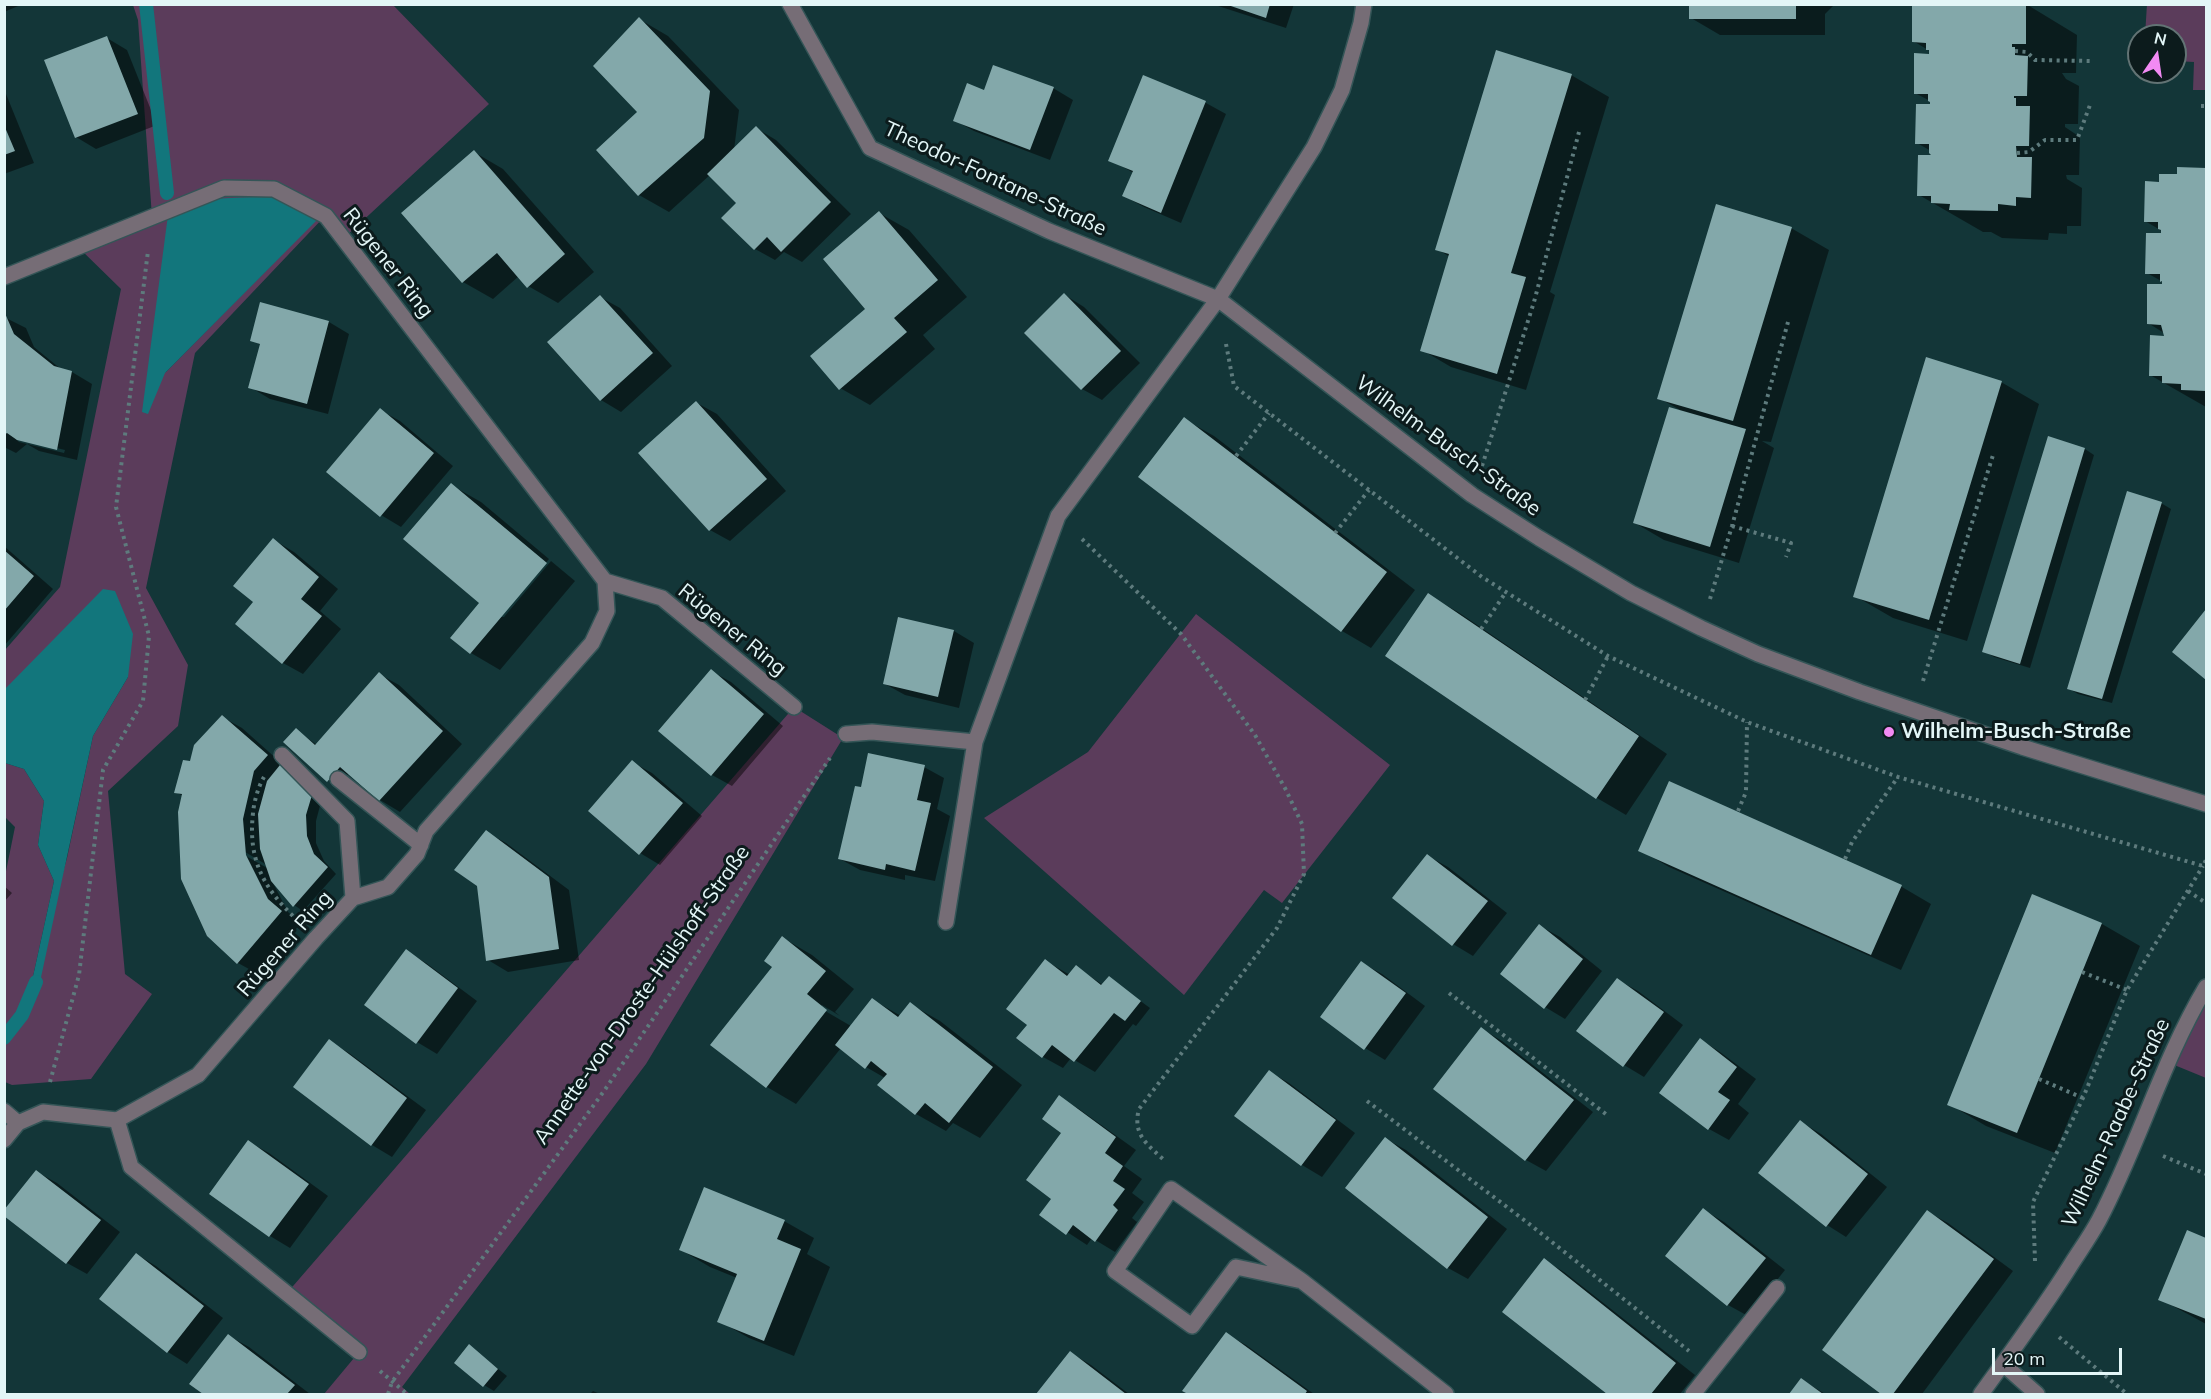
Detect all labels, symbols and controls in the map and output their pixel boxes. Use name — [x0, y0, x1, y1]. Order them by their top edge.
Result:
north arrow — [2127, 24, 2187, 84]
text: N — [2152, 27, 2169, 50]
street label: Theodor-Fontane-Straße — [880, 116, 1110, 242]
street label: Rügener Ring — [337, 203, 439, 323]
street label: Wilhelm-Busch-Straße — [1350, 370, 1546, 522]
street label: Rügener Ring — [673, 579, 791, 681]
place label: Wilhelm-Busch-Straße — [1901, 719, 2131, 745]
marker: Wilhelm-Busch-Straße — [1882, 725, 1896, 739]
street label: Annette-von-Droste-Hülshoff-Straße — [529, 841, 755, 1149]
street label: Rügener Ring — [232, 886, 338, 1002]
street label: Wilhelm-Raabe-Straße — [2057, 1015, 2175, 1231]
scale bar — [1995, 1336, 2126, 1374]
text: 20 m — [2003, 1347, 2045, 1370]

